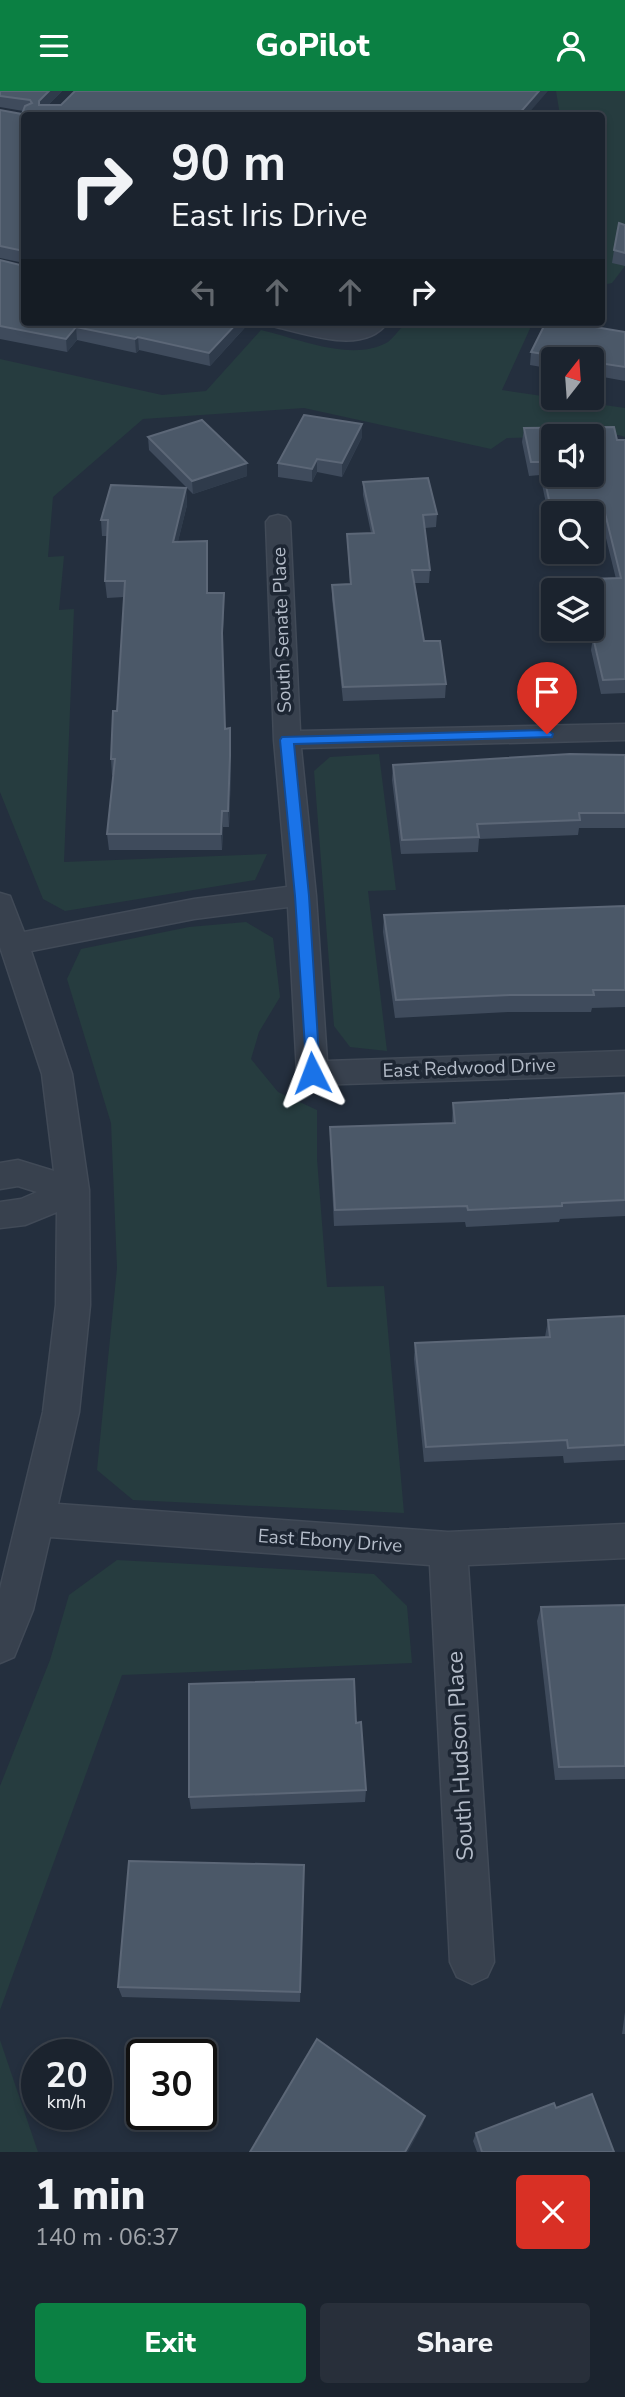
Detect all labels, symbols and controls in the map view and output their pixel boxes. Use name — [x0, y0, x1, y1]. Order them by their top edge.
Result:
text: GoPilot — [255, 24, 370, 67]
icon: menu — [35, 27, 73, 65]
icon: person — [552, 27, 590, 65]
text: 90 m — [171, 130, 286, 197]
icon: right — [56, 140, 147, 231]
text: East Iris Drive — [171, 194, 368, 237]
icon: left — [185, 273, 223, 311]
icon: ahead — [258, 273, 296, 311]
icon: ahead — [331, 273, 369, 311]
icon: right — [404, 273, 442, 311]
north arrow — [541, 347, 604, 409]
map controls — [541, 347, 604, 641]
button: sound — [541, 424, 604, 487]
button: search — [541, 501, 604, 564]
street label: South Senate Place — [266, 547, 298, 713]
button: layers — [541, 578, 604, 641]
pin — [517, 662, 577, 734]
icon: arrive — [528, 673, 566, 711]
position arrow — [275, 1036, 349, 1110]
street label: East Redwood Drive — [382, 1052, 556, 1084]
street label: East Ebony Drive — [257, 1523, 403, 1559]
street label: South Hudson Place — [439, 1650, 481, 1862]
speed limit sign: 30 — [126, 2039, 217, 2130]
text: 20 — [45, 2052, 88, 2099]
text: km/h — [47, 2090, 86, 2114]
text: 1 min — [35, 2167, 145, 2224]
button: close — [516, 2175, 590, 2249]
text: 140 m · 06:37 — [35, 2222, 180, 2253]
button: Exit — [35, 2303, 306, 2383]
button: Share — [320, 2303, 590, 2383]

